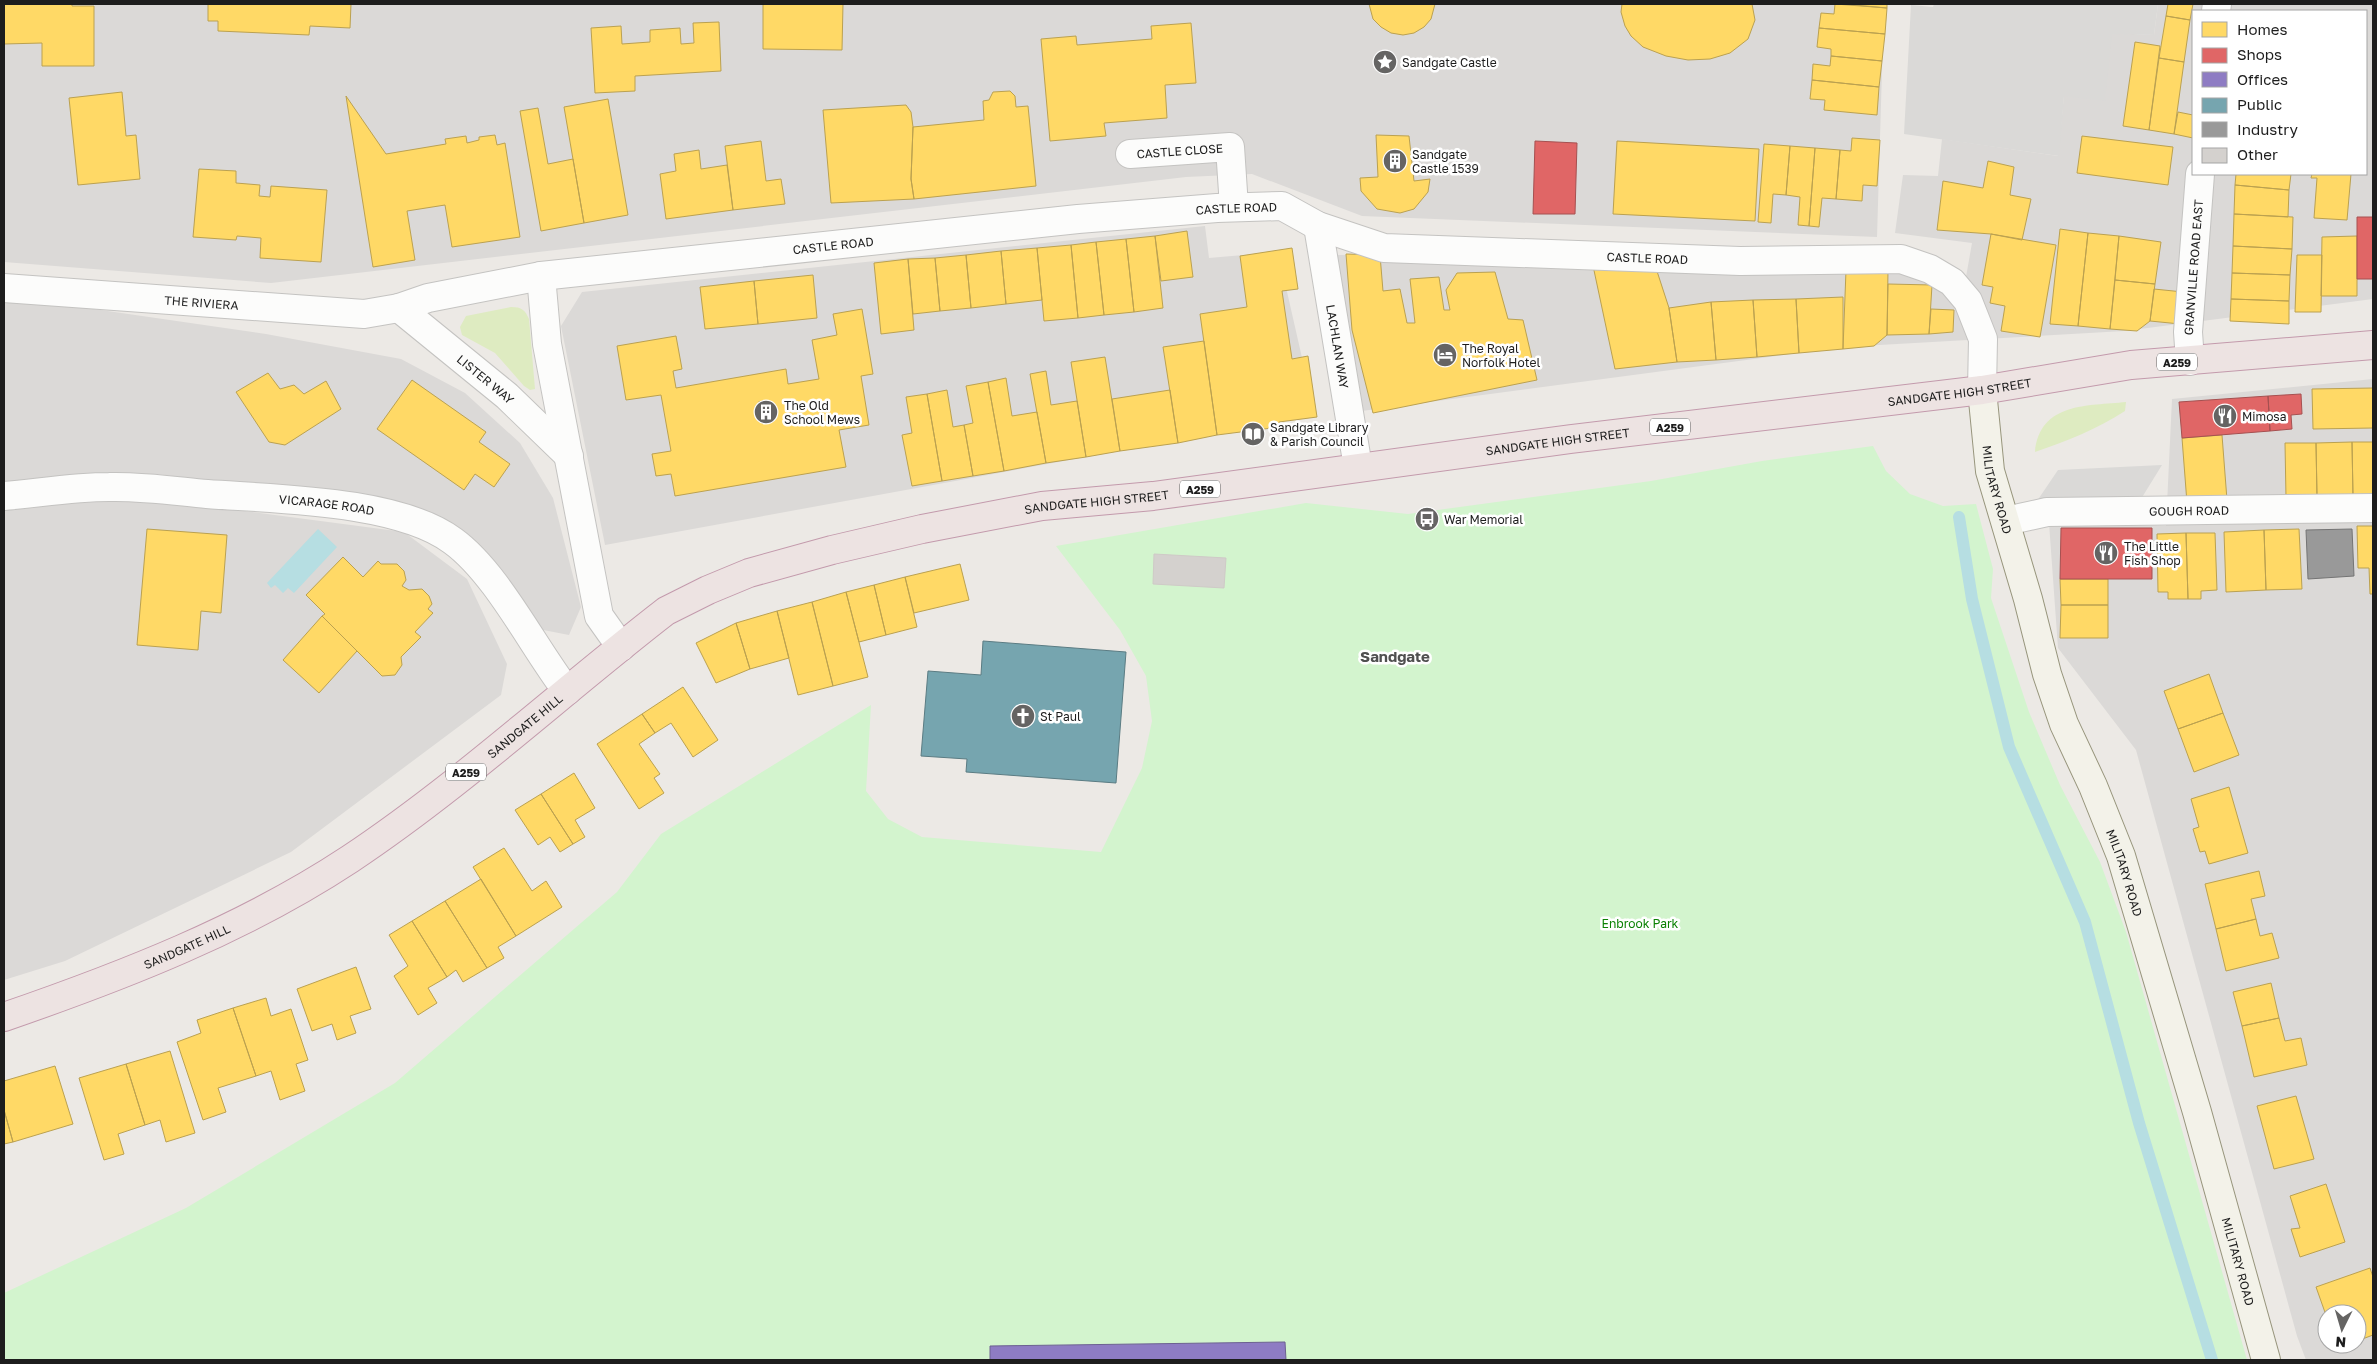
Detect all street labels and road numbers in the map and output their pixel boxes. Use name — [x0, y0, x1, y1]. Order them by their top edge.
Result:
street label: CASTLE CLOSE — [1136, 140, 1224, 161]
street label: GRANVILLE ROAD EAST — [2180, 198, 2206, 336]
street label: CASTLE ROAD — [1195, 199, 1277, 217]
street label: CASTLE ROAD — [792, 233, 874, 257]
street label: CASTLE ROAD — [1606, 249, 1688, 267]
street label: THE RIVIERA — [164, 292, 239, 312]
street label: LACHLAN WAY — [1324, 303, 1352, 390]
street label: LISTER WAY — [454, 351, 518, 407]
road number: A259 — [2157, 354, 2197, 371]
street label: SANDGATE HIGH STREET — [1887, 374, 2033, 409]
road number: A259 — [1650, 418, 1690, 436]
street label: SANDGATE HIGH STREET — [1485, 425, 1631, 458]
street label: MILITARY ROAD — [1980, 444, 2016, 536]
road number: A259 — [1180, 480, 1220, 498]
street label: SANDGATE HIGH STREET — [1023, 486, 1170, 517]
street label: VICARAGE ROAD — [278, 491, 376, 518]
street label: GOUGH ROAD — [2149, 502, 2229, 518]
street label: SANDGATE HILL — [484, 690, 565, 761]
road number: A259 — [446, 764, 486, 780]
street label: MILITARY ROAD — [2103, 827, 2146, 918]
street label: SANDGATE HILL — [141, 920, 232, 972]
street label: MILITARY ROAD — [2219, 1215, 2258, 1307]

